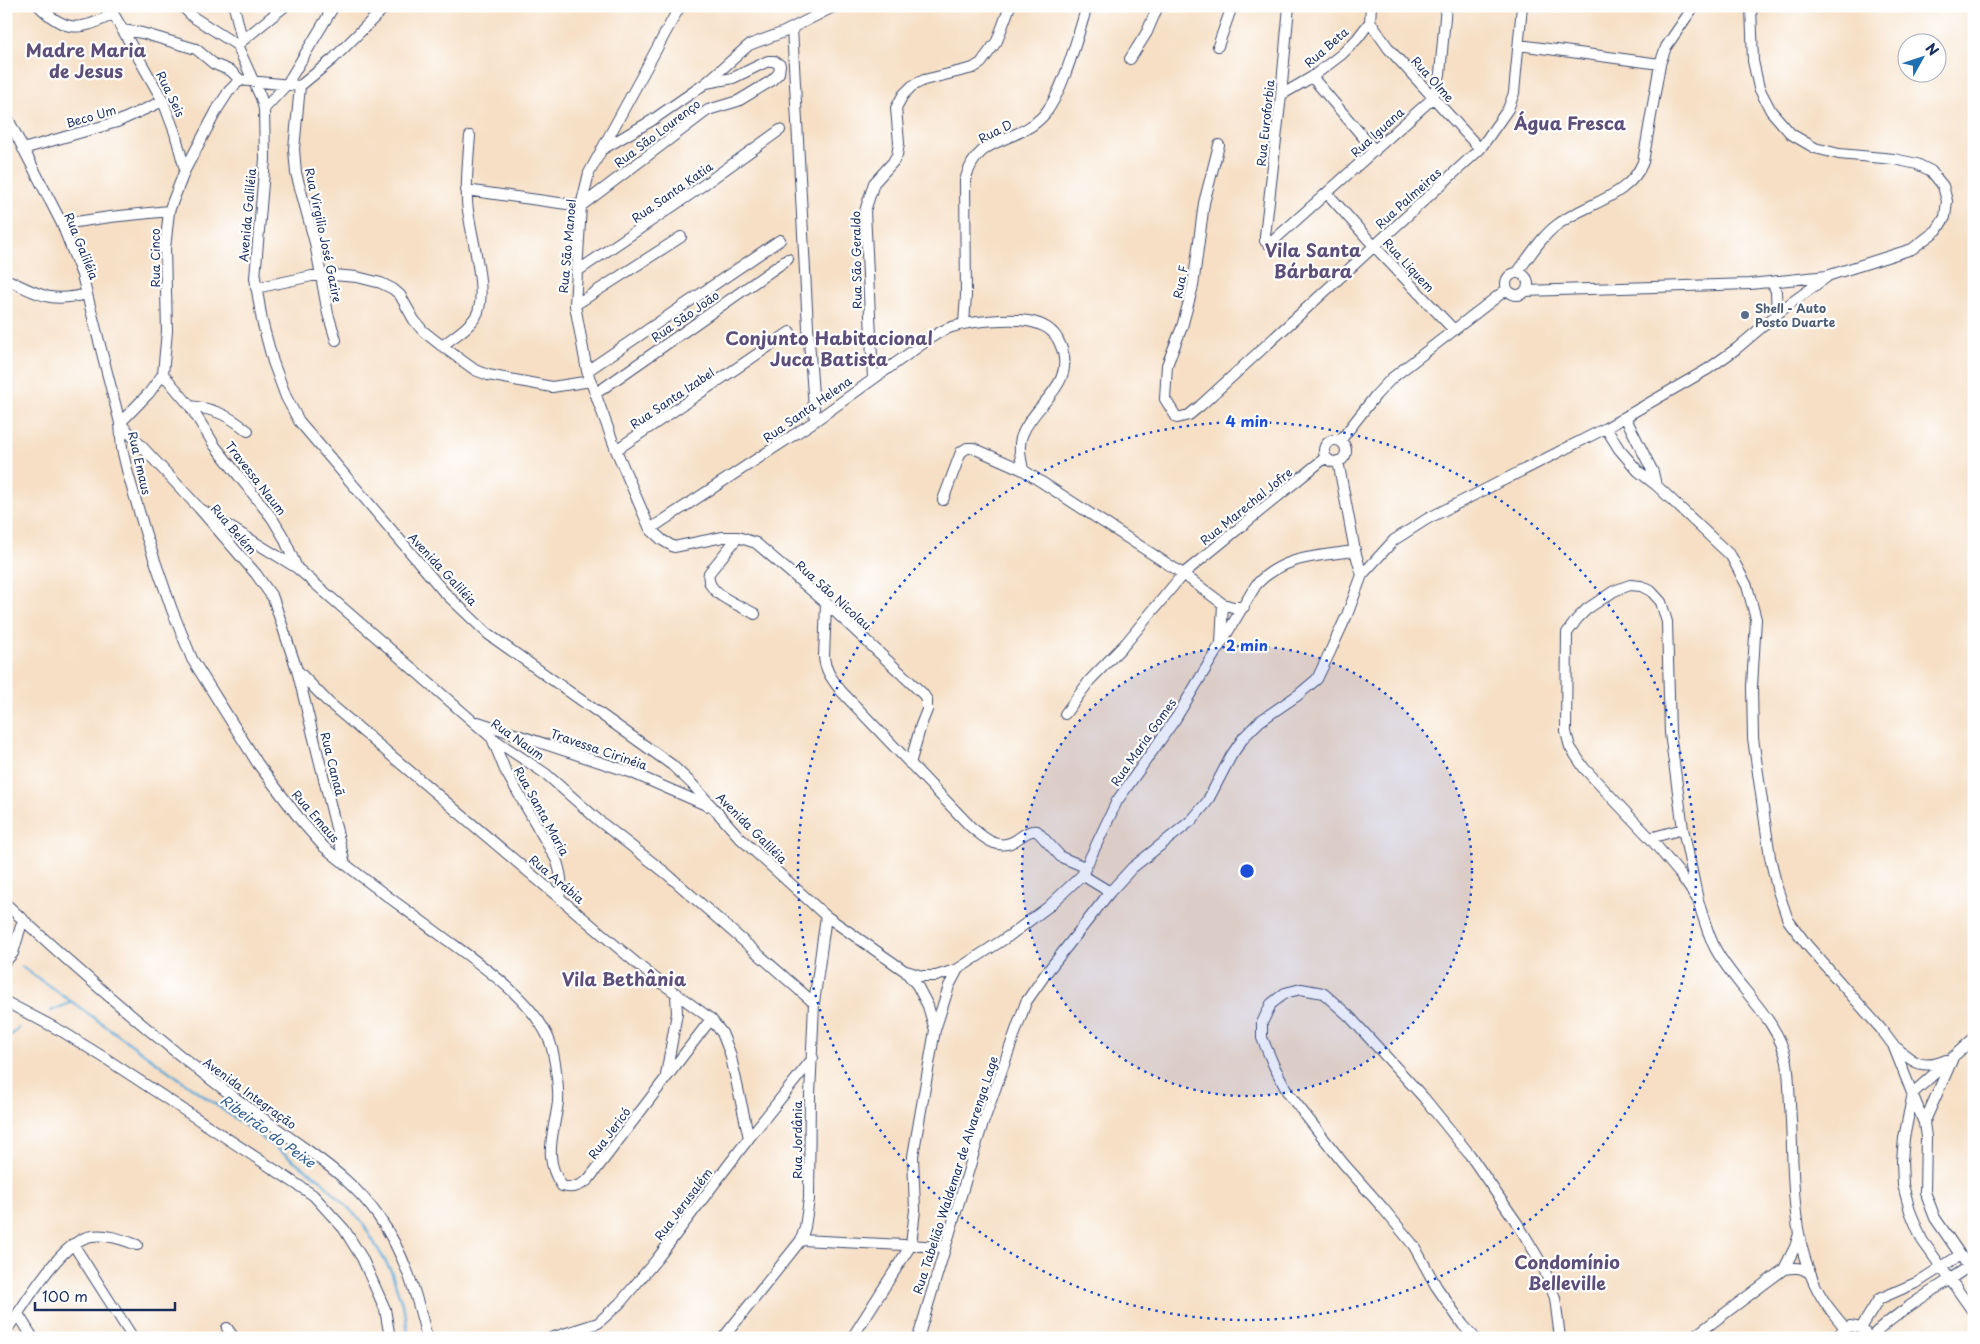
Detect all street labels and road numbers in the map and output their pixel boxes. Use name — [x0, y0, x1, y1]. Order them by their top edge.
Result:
street label: Rua Beta — [1300, 22, 1352, 71]
street label: Rua Olme — [1408, 52, 1459, 106]
street label: Rua Seis — [152, 68, 190, 120]
street label: Rua Euroforbia — [1252, 78, 1279, 167]
street label: Rua São Lourenço — [610, 94, 704, 171]
street label: Beco Um — [64, 100, 118, 132]
street label: Rua Iguana — [1346, 103, 1408, 161]
street label: Rua D — [975, 115, 1015, 147]
street label: Rua Santa Katia — [628, 157, 717, 227]
street label: Rua Palmeiras — [1371, 163, 1445, 233]
street label: Rua Virgilio José Gazire — [301, 166, 347, 304]
street label: Avenida Galiléia — [234, 167, 260, 263]
street label: Rua São Manoel — [554, 198, 580, 294]
street label: Rua Galiléia — [60, 210, 104, 283]
street label: Rua São Geraldo — [846, 211, 866, 309]
street label: Rua Cinco — [146, 228, 164, 288]
street label: Rua Liquem — [1379, 234, 1439, 296]
street label: Rua F — [1168, 264, 1192, 300]
street label: Rua São João — [647, 286, 723, 346]
street label: Rua Santa Izabel — [626, 363, 718, 433]
street label: Rua Santa Helena — [759, 371, 855, 446]
street label: Rua Emaus — [124, 429, 156, 497]
street label: Travessa Naum — [221, 437, 291, 519]
street label: Rua Marechal Jofre — [1196, 463, 1296, 549]
street label: Rua Belém — [207, 500, 261, 558]
street label: Avenida Galiléia — [404, 529, 482, 610]
street label: Rua São Nicolau — [792, 556, 876, 634]
street label: Rua Maria Gomes — [1106, 694, 1180, 790]
street label: Rua Naum — [488, 714, 548, 764]
street label: Travessa Cirinéia — [548, 724, 650, 774]
street label: Rua Canaã — [316, 730, 350, 798]
street label: Rua Santa Maria — [510, 763, 574, 859]
street label: Rua Emaus — [288, 786, 344, 847]
street label: Avenida Galiléia — [712, 788, 792, 868]
street label: Rua Arábia — [525, 850, 589, 908]
street label: Avenida Integração — [200, 1053, 301, 1133]
street label: Rua Tabelião Waldemar de Alvarenga Lage — [908, 1054, 1002, 1296]
street label: Rua Jordânia — [788, 1100, 806, 1179]
street label: Rua Jericó — [584, 1103, 635, 1163]
street label: Rua Jerusalém — [650, 1164, 716, 1244]

